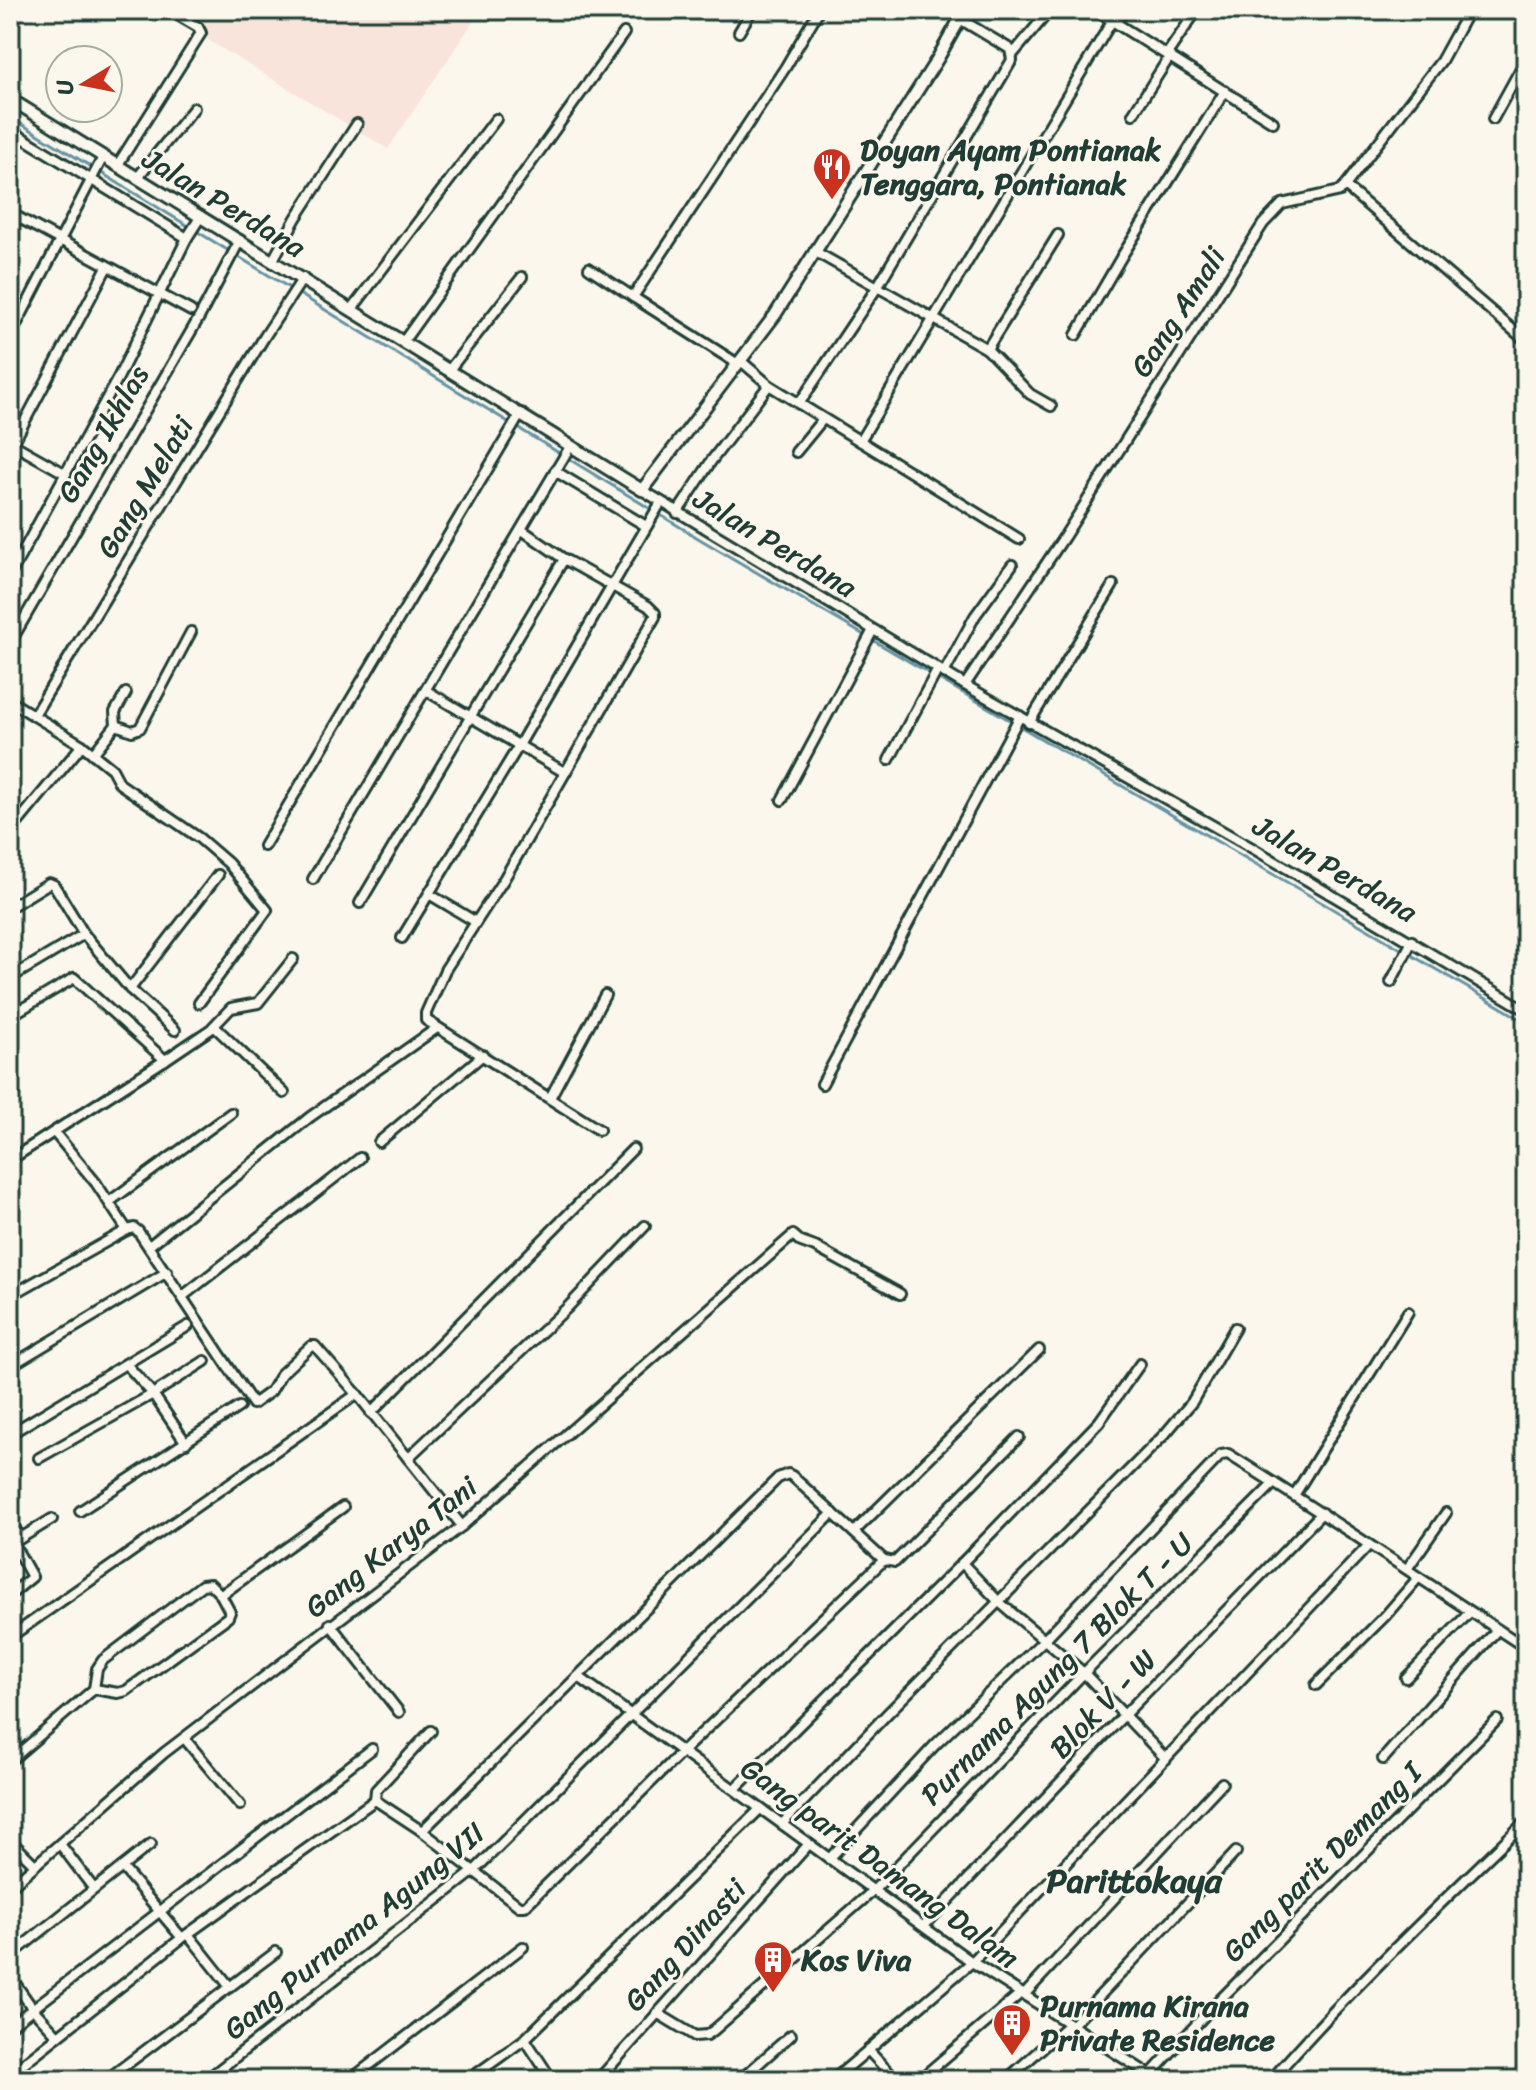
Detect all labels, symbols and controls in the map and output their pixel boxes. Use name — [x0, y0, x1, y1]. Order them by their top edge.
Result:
north arrow — [44, 44, 124, 124]
text: U — [44, 75, 85, 98]
place label: Doyan Ayam Pontianak Tenggara, Pontianak — [860, 123, 1162, 211]
street label: Jalan Perdana — [131, 132, 317, 274]
restaurant icon: Doyan Ayam Pontianak Tenggara, Pontianak — [811, 146, 853, 201]
street label: Gang Amali — [1115, 235, 1241, 389]
street label: Gang Ikhlas — [42, 354, 165, 513]
street label: Gang Melati — [81, 404, 210, 569]
street label: Jalan Perdana — [682, 472, 868, 614]
street label: Jalan Perdana — [1241, 799, 1429, 939]
street label: Gang Karya Tani — [292, 1460, 491, 1632]
street label: Purnama Agung 7 Blok T - U — [907, 1518, 1208, 1819]
street label: Blok V - W — [1036, 1636, 1170, 1772]
street label: Gang parit Damang Dalam — [729, 1743, 1031, 1983]
street label: Gang parit Demang I — [1208, 1747, 1437, 1976]
street label: Gang Purnama Agung VII — [211, 1808, 497, 2054]
district label: Parittokaya — [1046, 1851, 1223, 1911]
street label: Gang Dinasti — [610, 1864, 762, 2025]
place label: Kos Viva — [800, 1933, 912, 1987]
building icon: Kos Viva — [752, 1939, 794, 1994]
place label: Purnama Kirana Private Residence — [1040, 1979, 1275, 2067]
building icon: Purnama Kirana Private Residence — [991, 2002, 1033, 2057]

